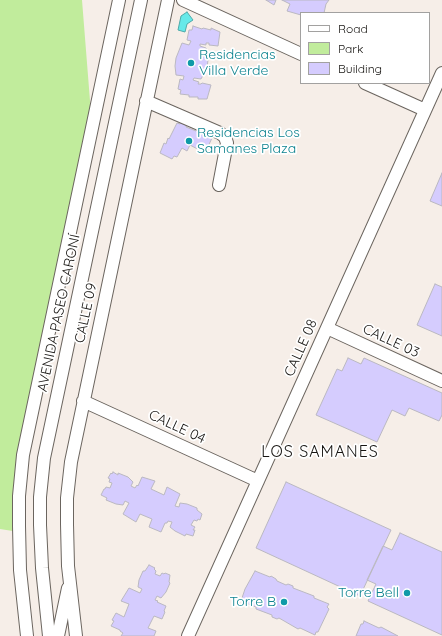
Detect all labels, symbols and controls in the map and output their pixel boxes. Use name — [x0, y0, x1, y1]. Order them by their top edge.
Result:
legend — [300, 12, 430, 84]
text: Road — [338, 21, 368, 36]
text: Park — [338, 41, 363, 56]
place label: Residencias Villa Verde — [199, 47, 276, 80]
marker: Residencias Villa Verde — [186, 58, 196, 68]
text: Building — [338, 61, 382, 76]
place label: Residencias Los Samanes Plaza — [197, 125, 300, 158]
marker: Residencias Los Samanes Plaza — [184, 136, 194, 146]
street label: AVENIDA PASEO CARONÍ — [34, 233, 84, 393]
street label: CALLE 09 — [71, 281, 101, 345]
street label: CALLE 08 — [281, 317, 321, 379]
street label: CALLE 03 — [360, 321, 422, 361]
street label: CALLE 04 — [146, 407, 208, 447]
district label: LOS SAMANES — [261, 442, 379, 462]
place label: Torre Bell — [338, 585, 399, 601]
marker: Torre Bell — [402, 588, 412, 598]
place label: Torre B — [229, 594, 276, 610]
marker: Torre B — [279, 597, 289, 607]

